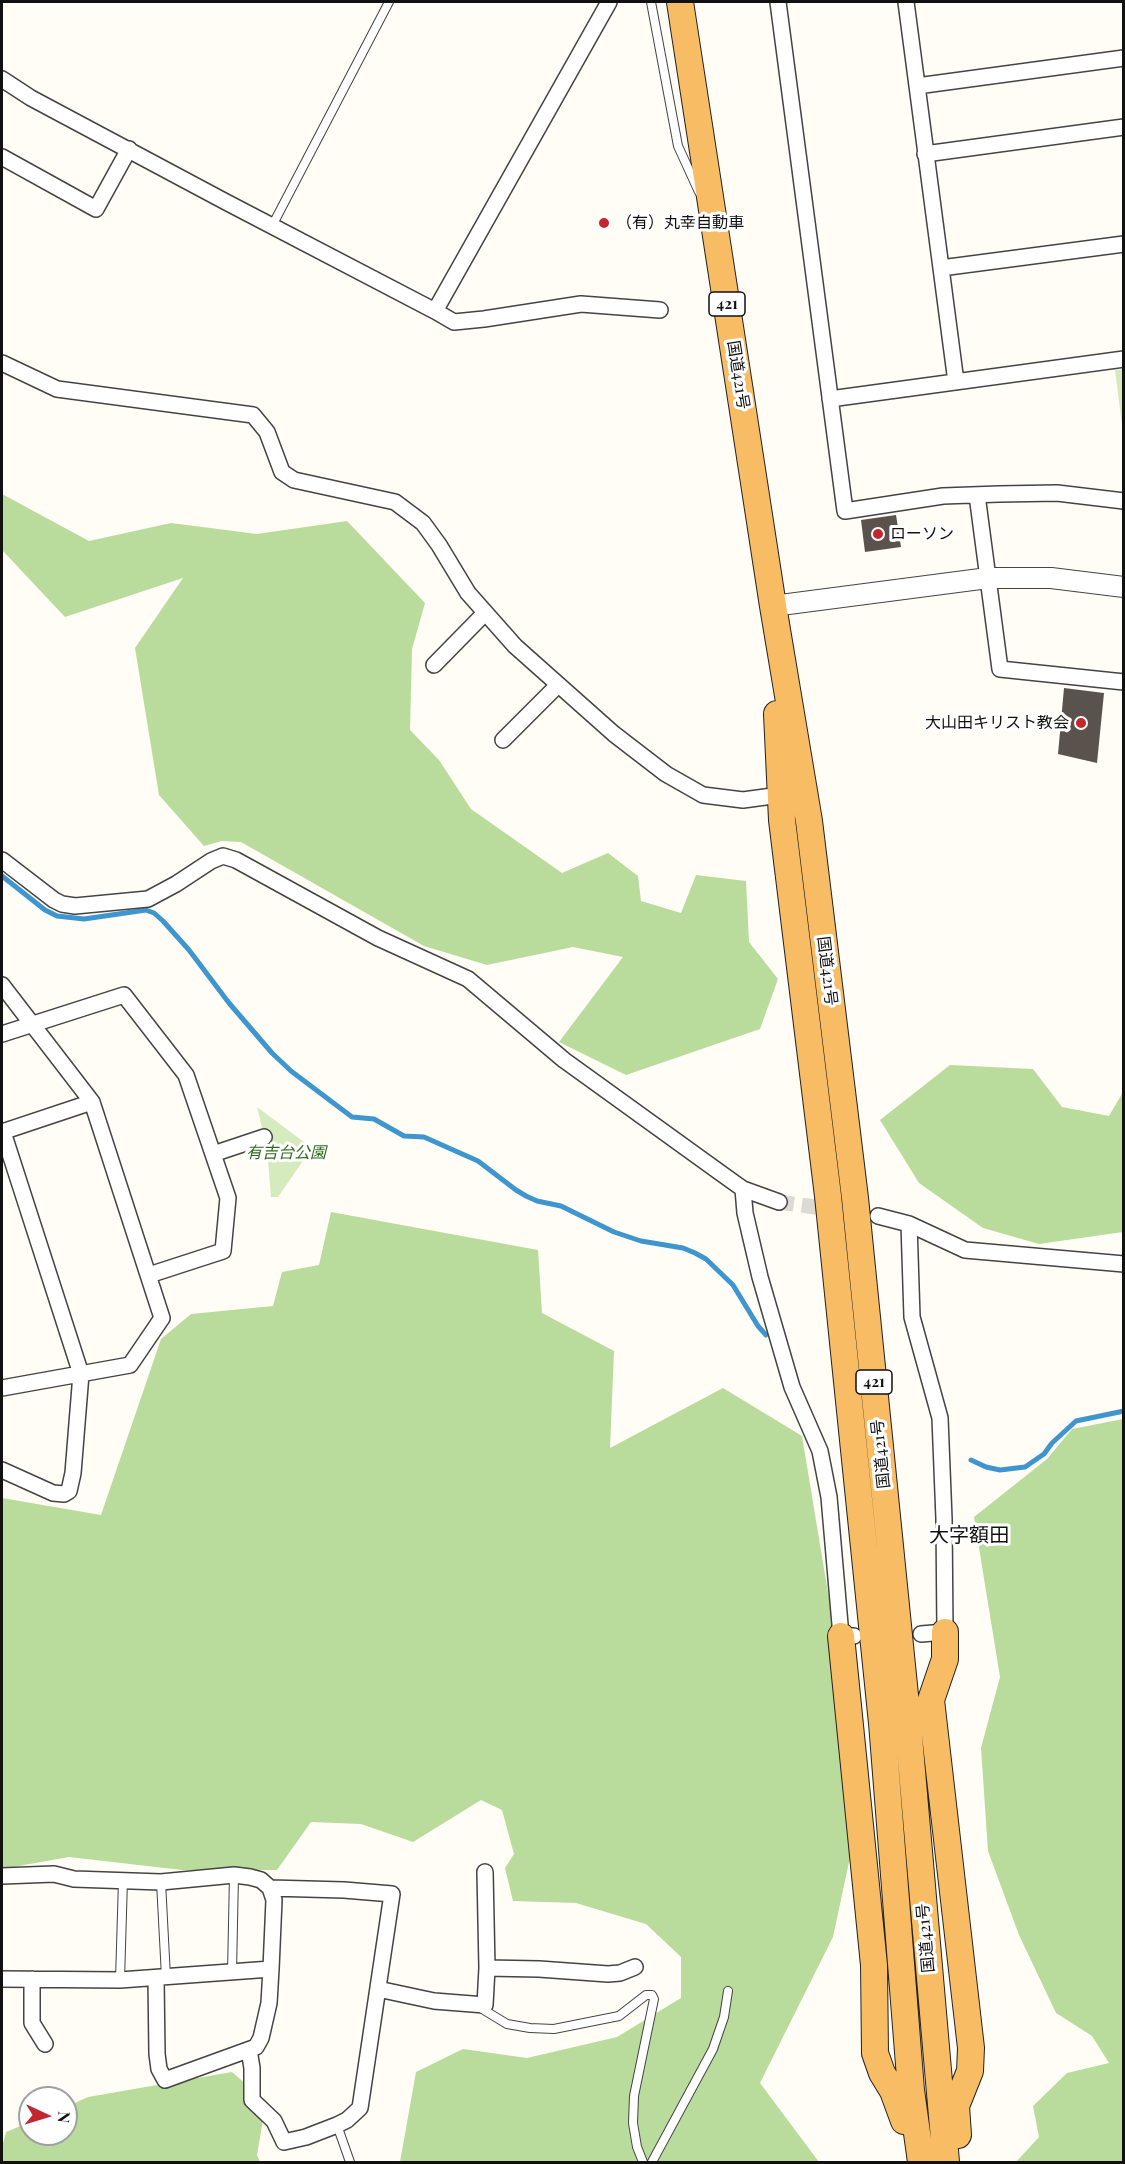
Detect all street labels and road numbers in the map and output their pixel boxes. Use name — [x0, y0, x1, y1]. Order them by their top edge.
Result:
road number: 421 — [709, 292, 745, 316]
street label: 国道421号 — [723, 339, 753, 411]
street label: 国道421号 — [813, 935, 841, 1007]
road number: 421 — [856, 1370, 892, 1394]
street label: 国道421号 — [868, 1418, 894, 1490]
street label: 国道421号 — [913, 1903, 939, 1973]

